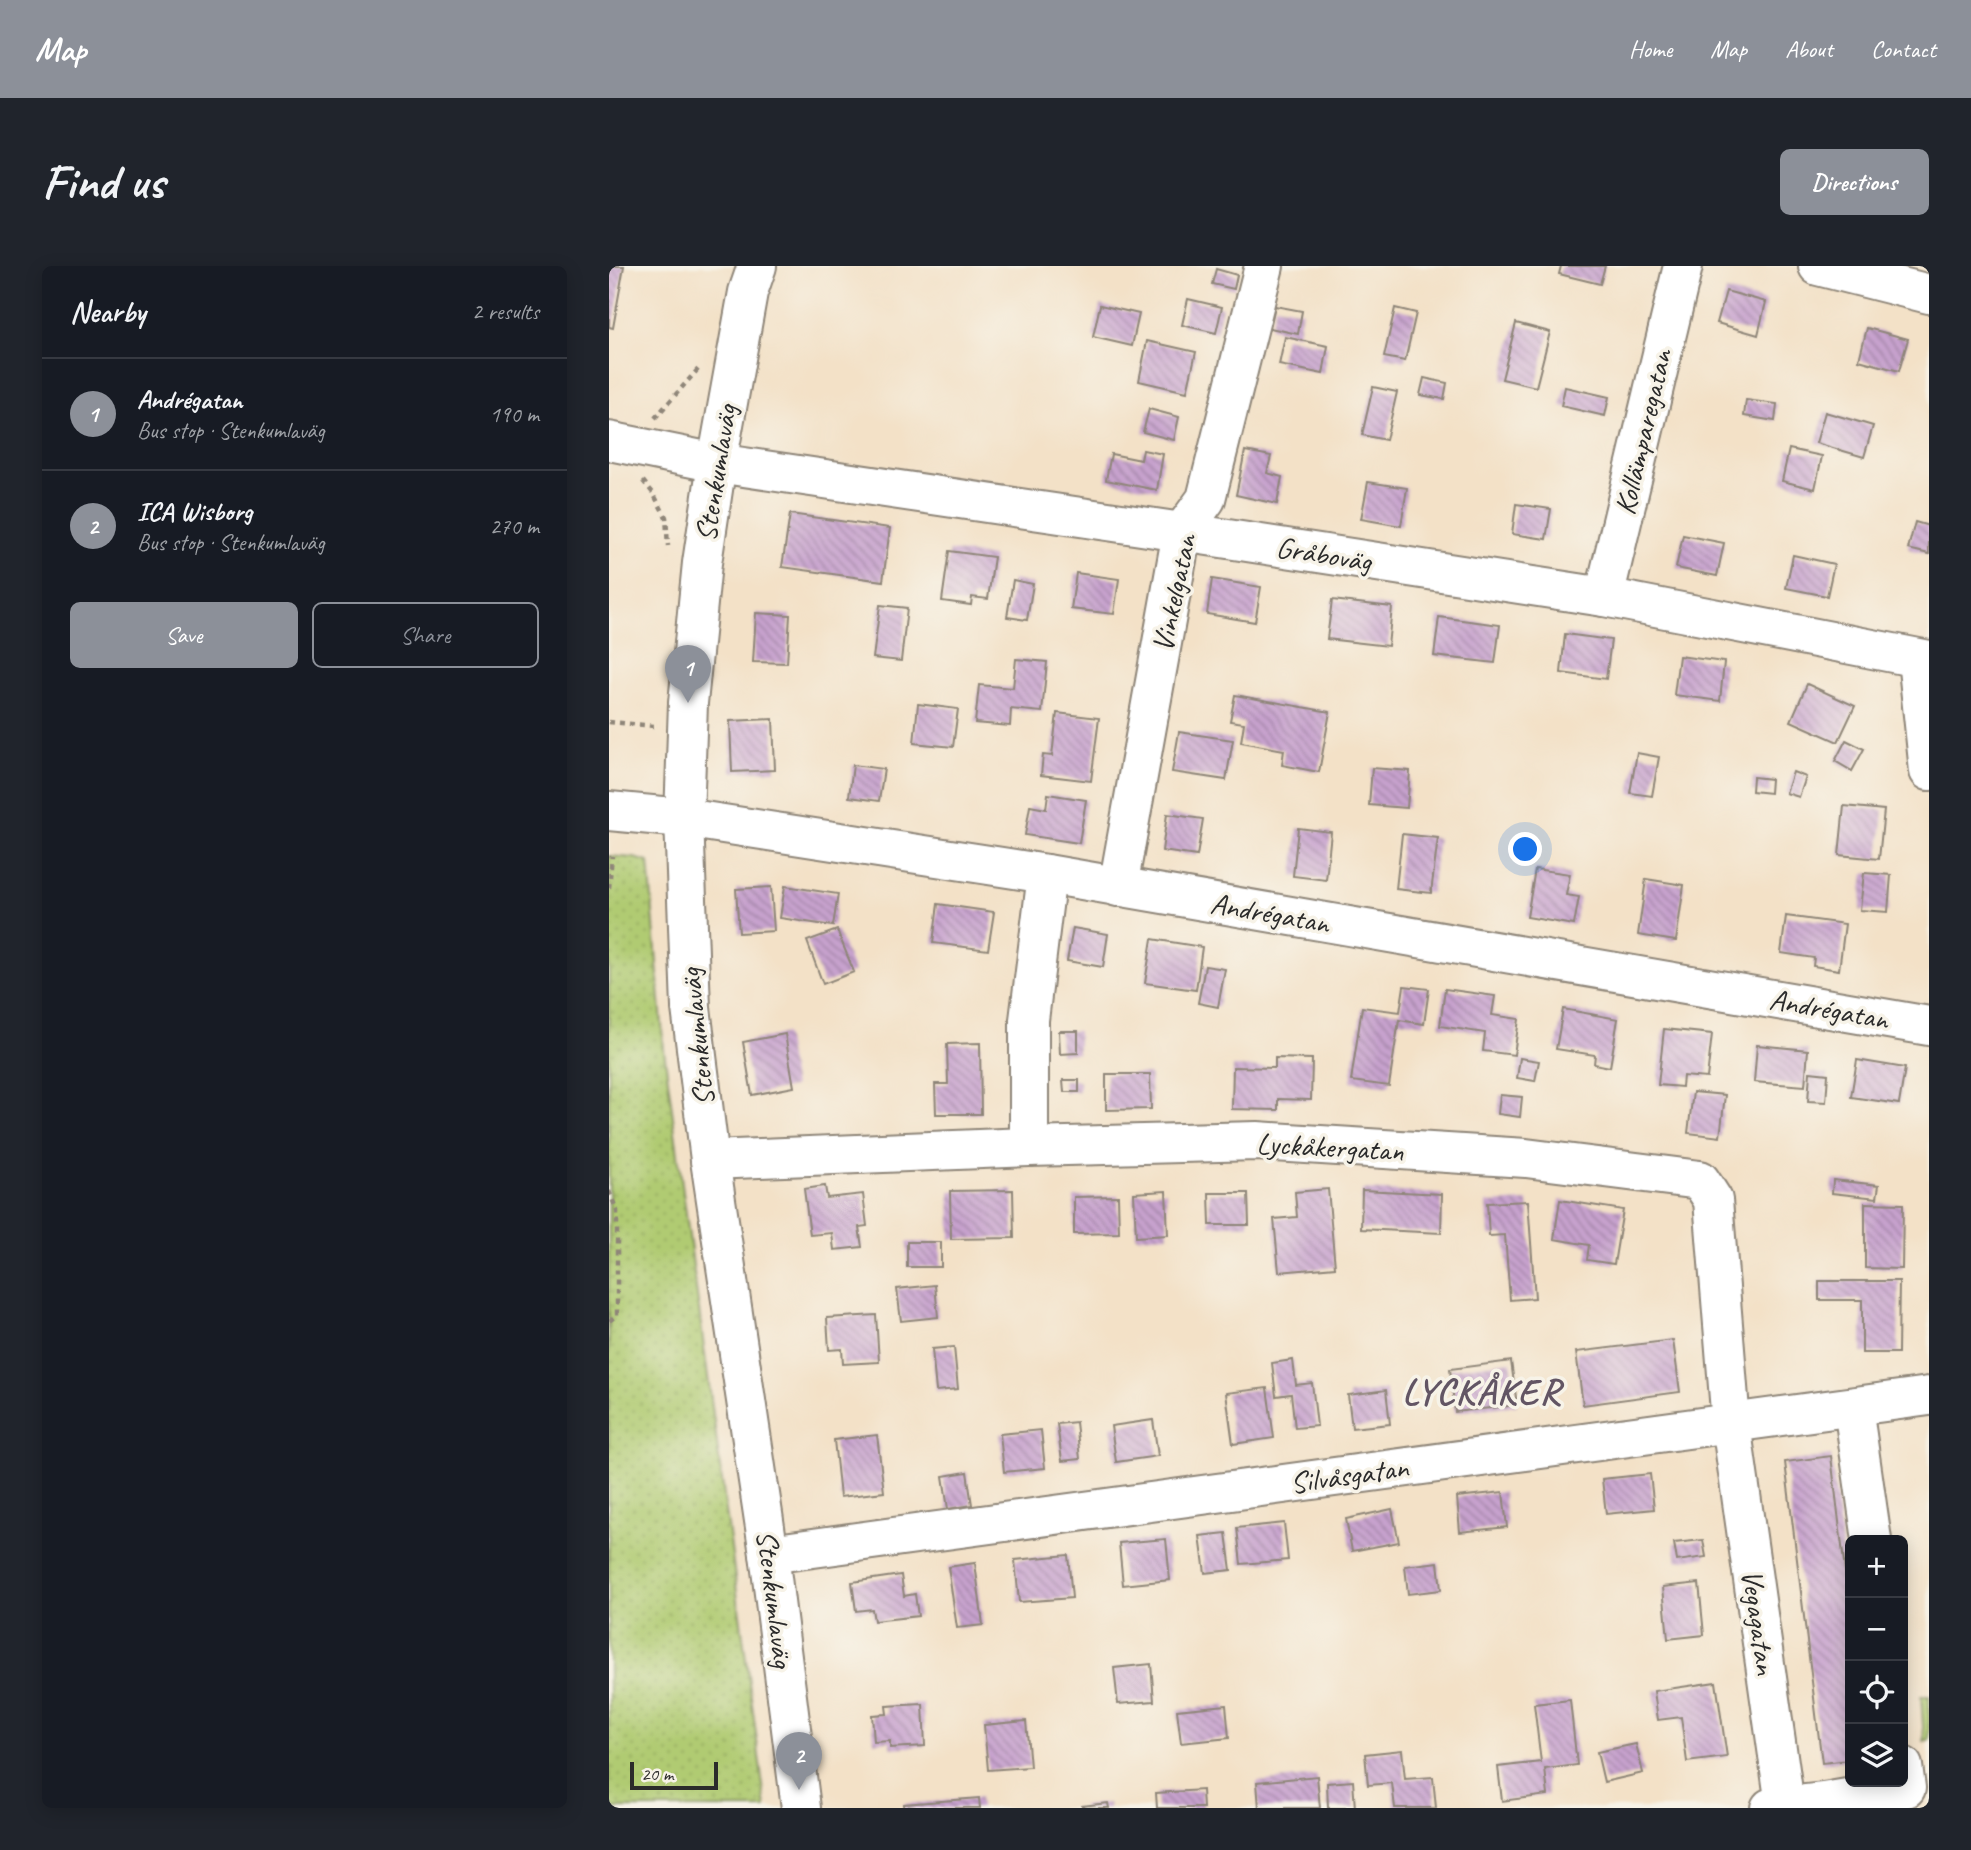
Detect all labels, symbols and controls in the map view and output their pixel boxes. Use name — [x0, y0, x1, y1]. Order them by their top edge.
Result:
text: Map — [35, 28, 86, 70]
text: Home — [1629, 34, 1672, 64]
text: Map — [1710, 34, 1747, 64]
text: About — [1785, 34, 1833, 64]
text: Contact — [1871, 34, 1936, 64]
button: Directions — [1780, 149, 1929, 215]
text: Find us — [42, 151, 164, 213]
text: Nearby — [70, 293, 146, 331]
text: 2 results — [472, 297, 539, 326]
street label: Kollämparegatan — [1606, 344, 1681, 518]
text: Andrégatan — [137, 383, 242, 416]
text: 1 — [88, 400, 98, 429]
text: 190 m — [490, 400, 539, 429]
street label: Stenkumlaväg — [686, 400, 746, 544]
text: Bus stop · Stenkumlaväg — [137, 416, 325, 445]
text: ICA Wisborg — [137, 495, 252, 528]
text: 2 — [88, 512, 98, 541]
text: 270 m — [490, 512, 539, 541]
text: Bus stop · Stenkumlaväg — [137, 528, 325, 557]
street label: Gråboväg — [1274, 528, 1376, 580]
street label: Vinkelgatan — [1143, 529, 1205, 655]
button: Save — [70, 602, 298, 668]
button: Share — [312, 602, 539, 668]
pin: 1 — [665, 645, 711, 703]
your location — [1508, 832, 1542, 866]
street label: Andrégatan — [1208, 884, 1334, 942]
street label: Stenkumlaväg — [671, 965, 723, 1108]
street label: Andrégatan — [1767, 980, 1893, 1038]
street label: Lyckåkergatan — [1255, 1124, 1405, 1170]
district label: LYCKÅKER — [1402, 1368, 1565, 1415]
street label: Silvåsgatan — [1288, 1448, 1412, 1502]
street label: Stenkumlaväg — [748, 1528, 802, 1671]
map controls — [1845, 1535, 1908, 1787]
button: + — [1845, 1535, 1908, 1598]
street label: Vegagatan — [1733, 1567, 1785, 1678]
button: − — [1845, 1598, 1908, 1661]
button: locate — [1845, 1661, 1908, 1724]
button: layers — [1845, 1724, 1908, 1787]
pin: 2 — [776, 1732, 822, 1790]
scale bar — [630, 1759, 717, 1791]
text: 20 m — [641, 1762, 673, 1786]

